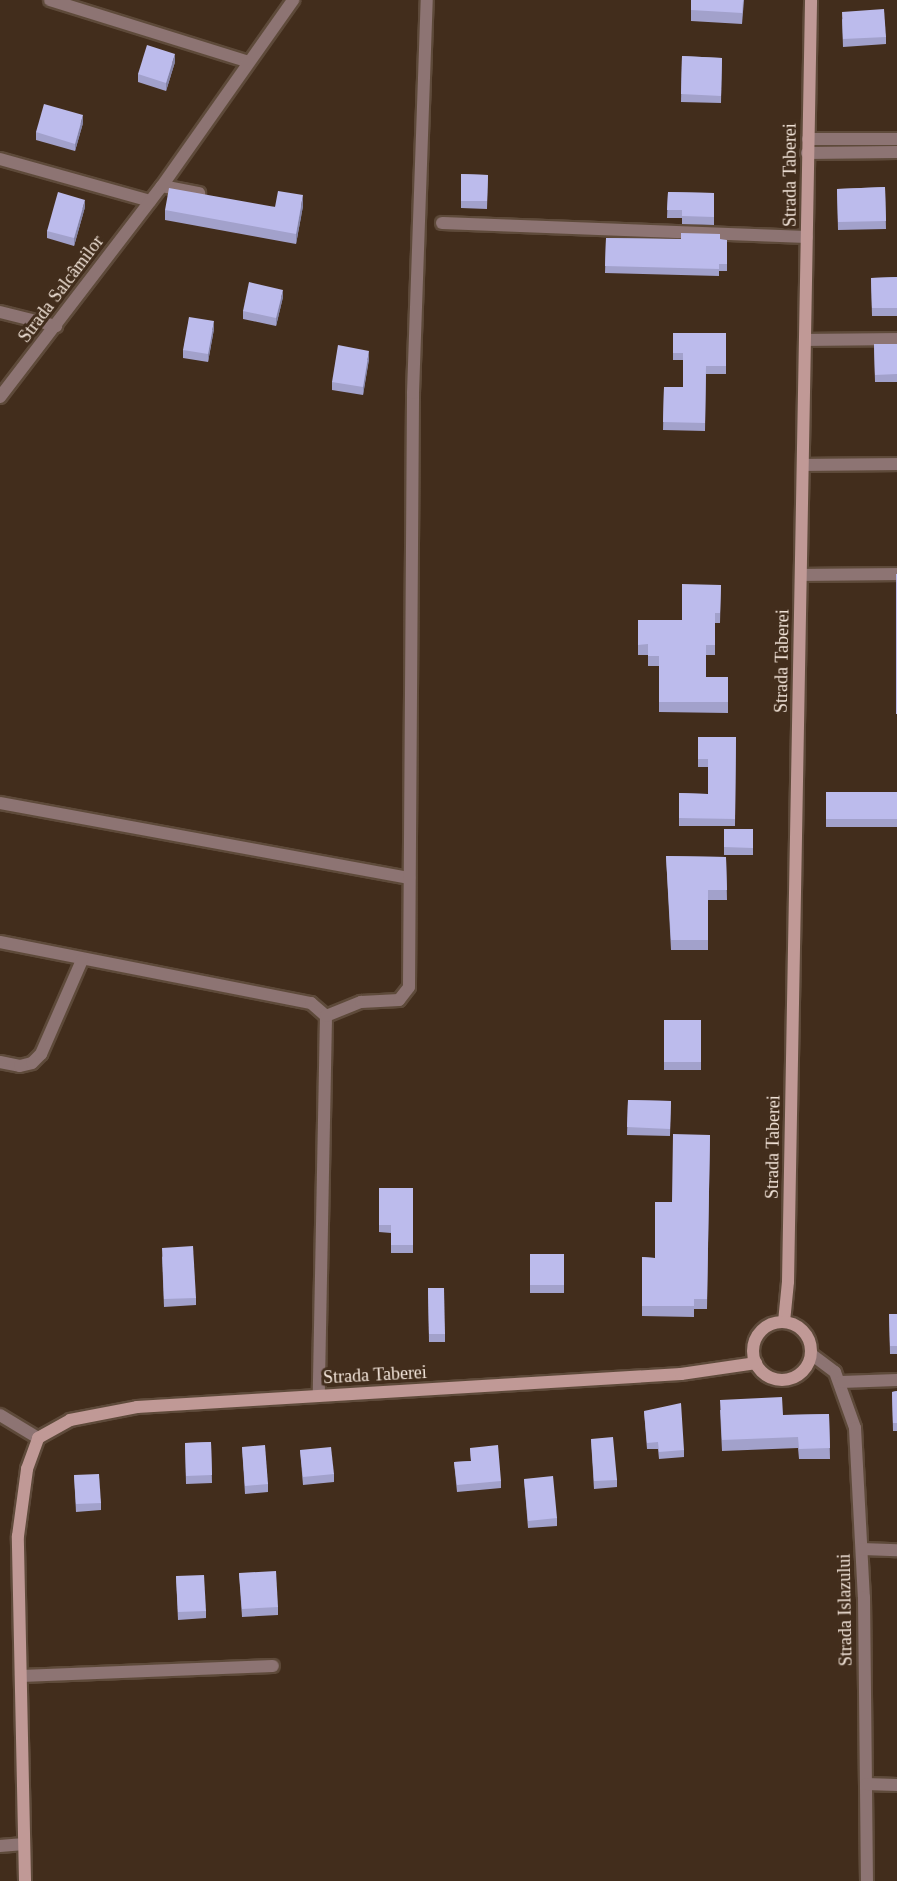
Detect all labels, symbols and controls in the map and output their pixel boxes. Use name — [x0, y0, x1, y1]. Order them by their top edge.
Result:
street label: Strada Taberei — [779, 123, 801, 227]
street label: Strada Salcâmilor — [14, 231, 108, 347]
street label: Strada Taberei — [770, 609, 794, 713]
street label: Strada Taberei — [761, 1095, 785, 1199]
street label: Strada Taberei — [322, 1361, 428, 1389]
street label: Strada Islazului — [833, 1554, 857, 1666]

